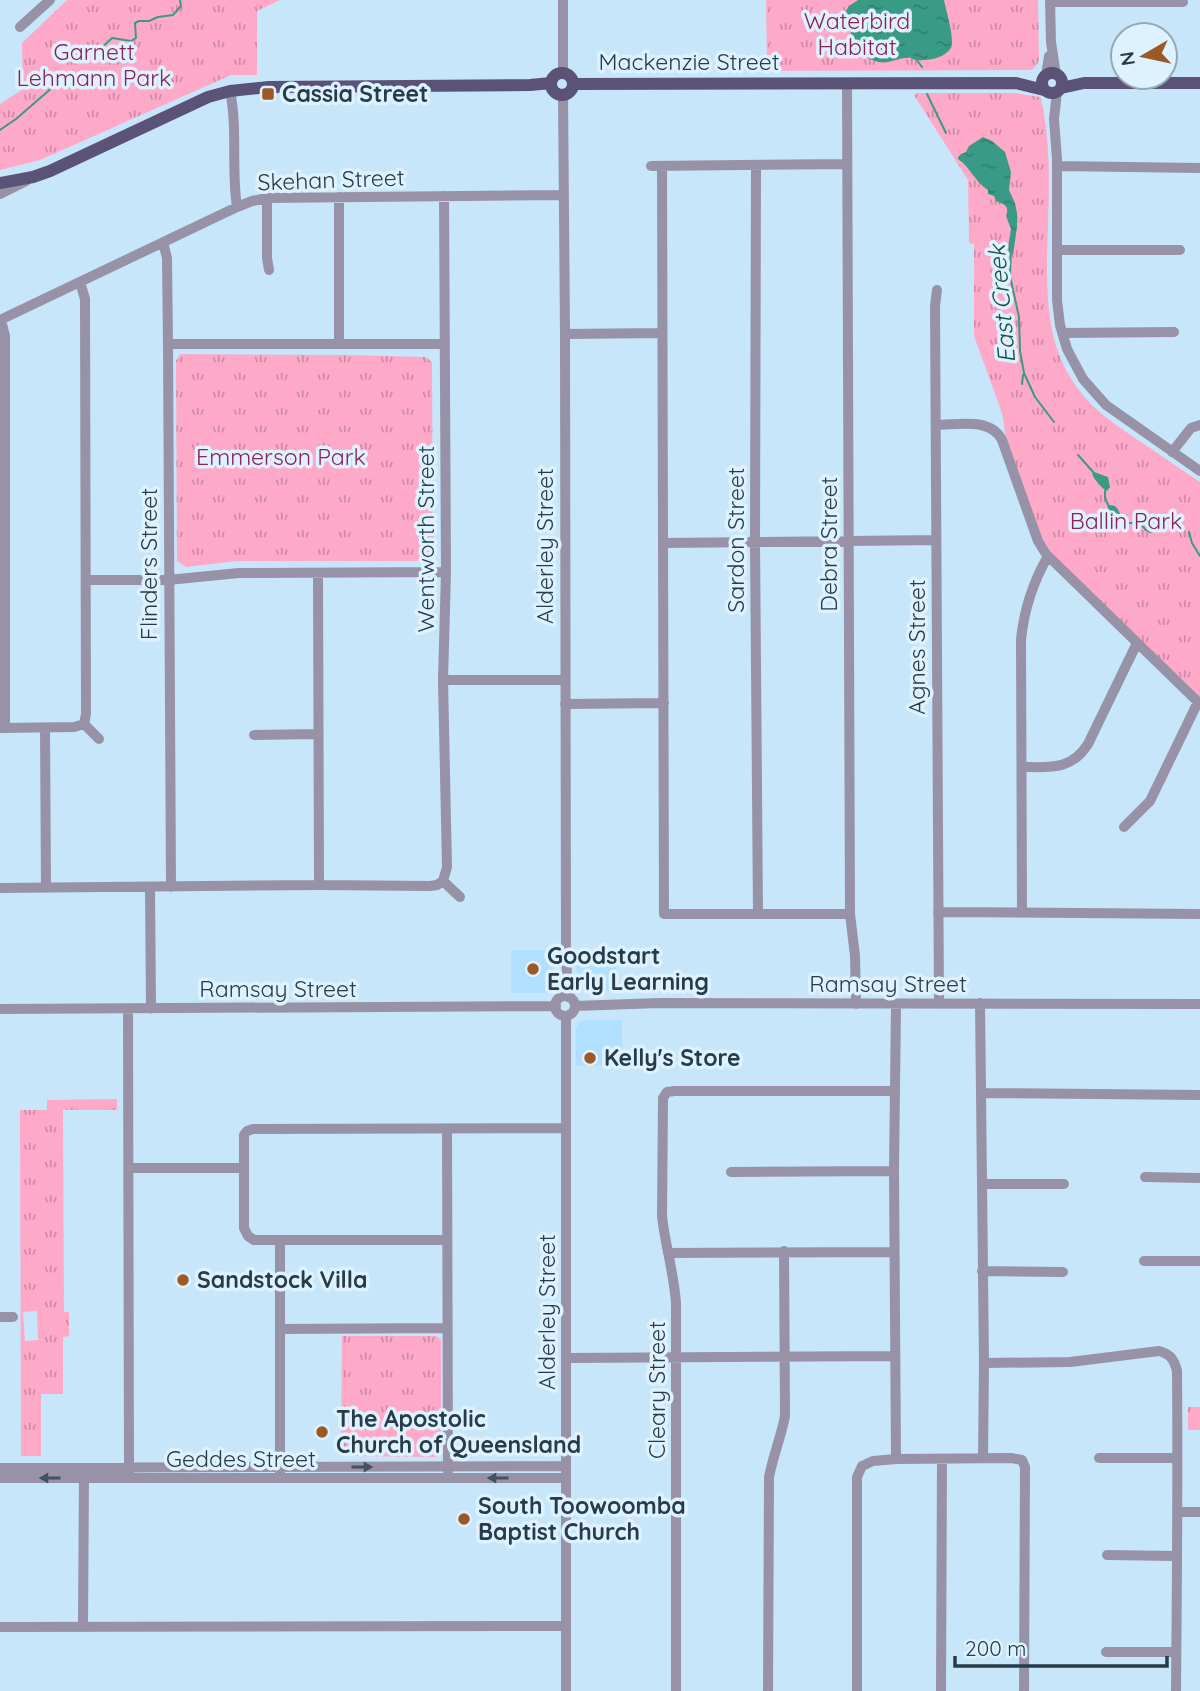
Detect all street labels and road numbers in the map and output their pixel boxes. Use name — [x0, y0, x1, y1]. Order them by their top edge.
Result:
street label: Mackenzie Street — [598, 47, 780, 76]
street label: Skehan Street — [257, 162, 405, 197]
street label: Wentworth Street — [411, 445, 440, 632]
street label: Sardon Street — [721, 467, 750, 613]
street label: Alderley Street — [530, 468, 559, 624]
street label: Debra Street — [814, 476, 843, 612]
street label: Flinders Street — [134, 488, 163, 640]
street label: Agnes Street — [902, 579, 931, 715]
street label: Ramsay Street — [809, 969, 967, 998]
street label: Ramsay Street — [199, 974, 357, 1003]
street label: Alderley Street — [532, 1234, 561, 1390]
street label: Cleary Street — [642, 1321, 671, 1459]
street label: Geddes Street — [166, 1444, 316, 1473]

